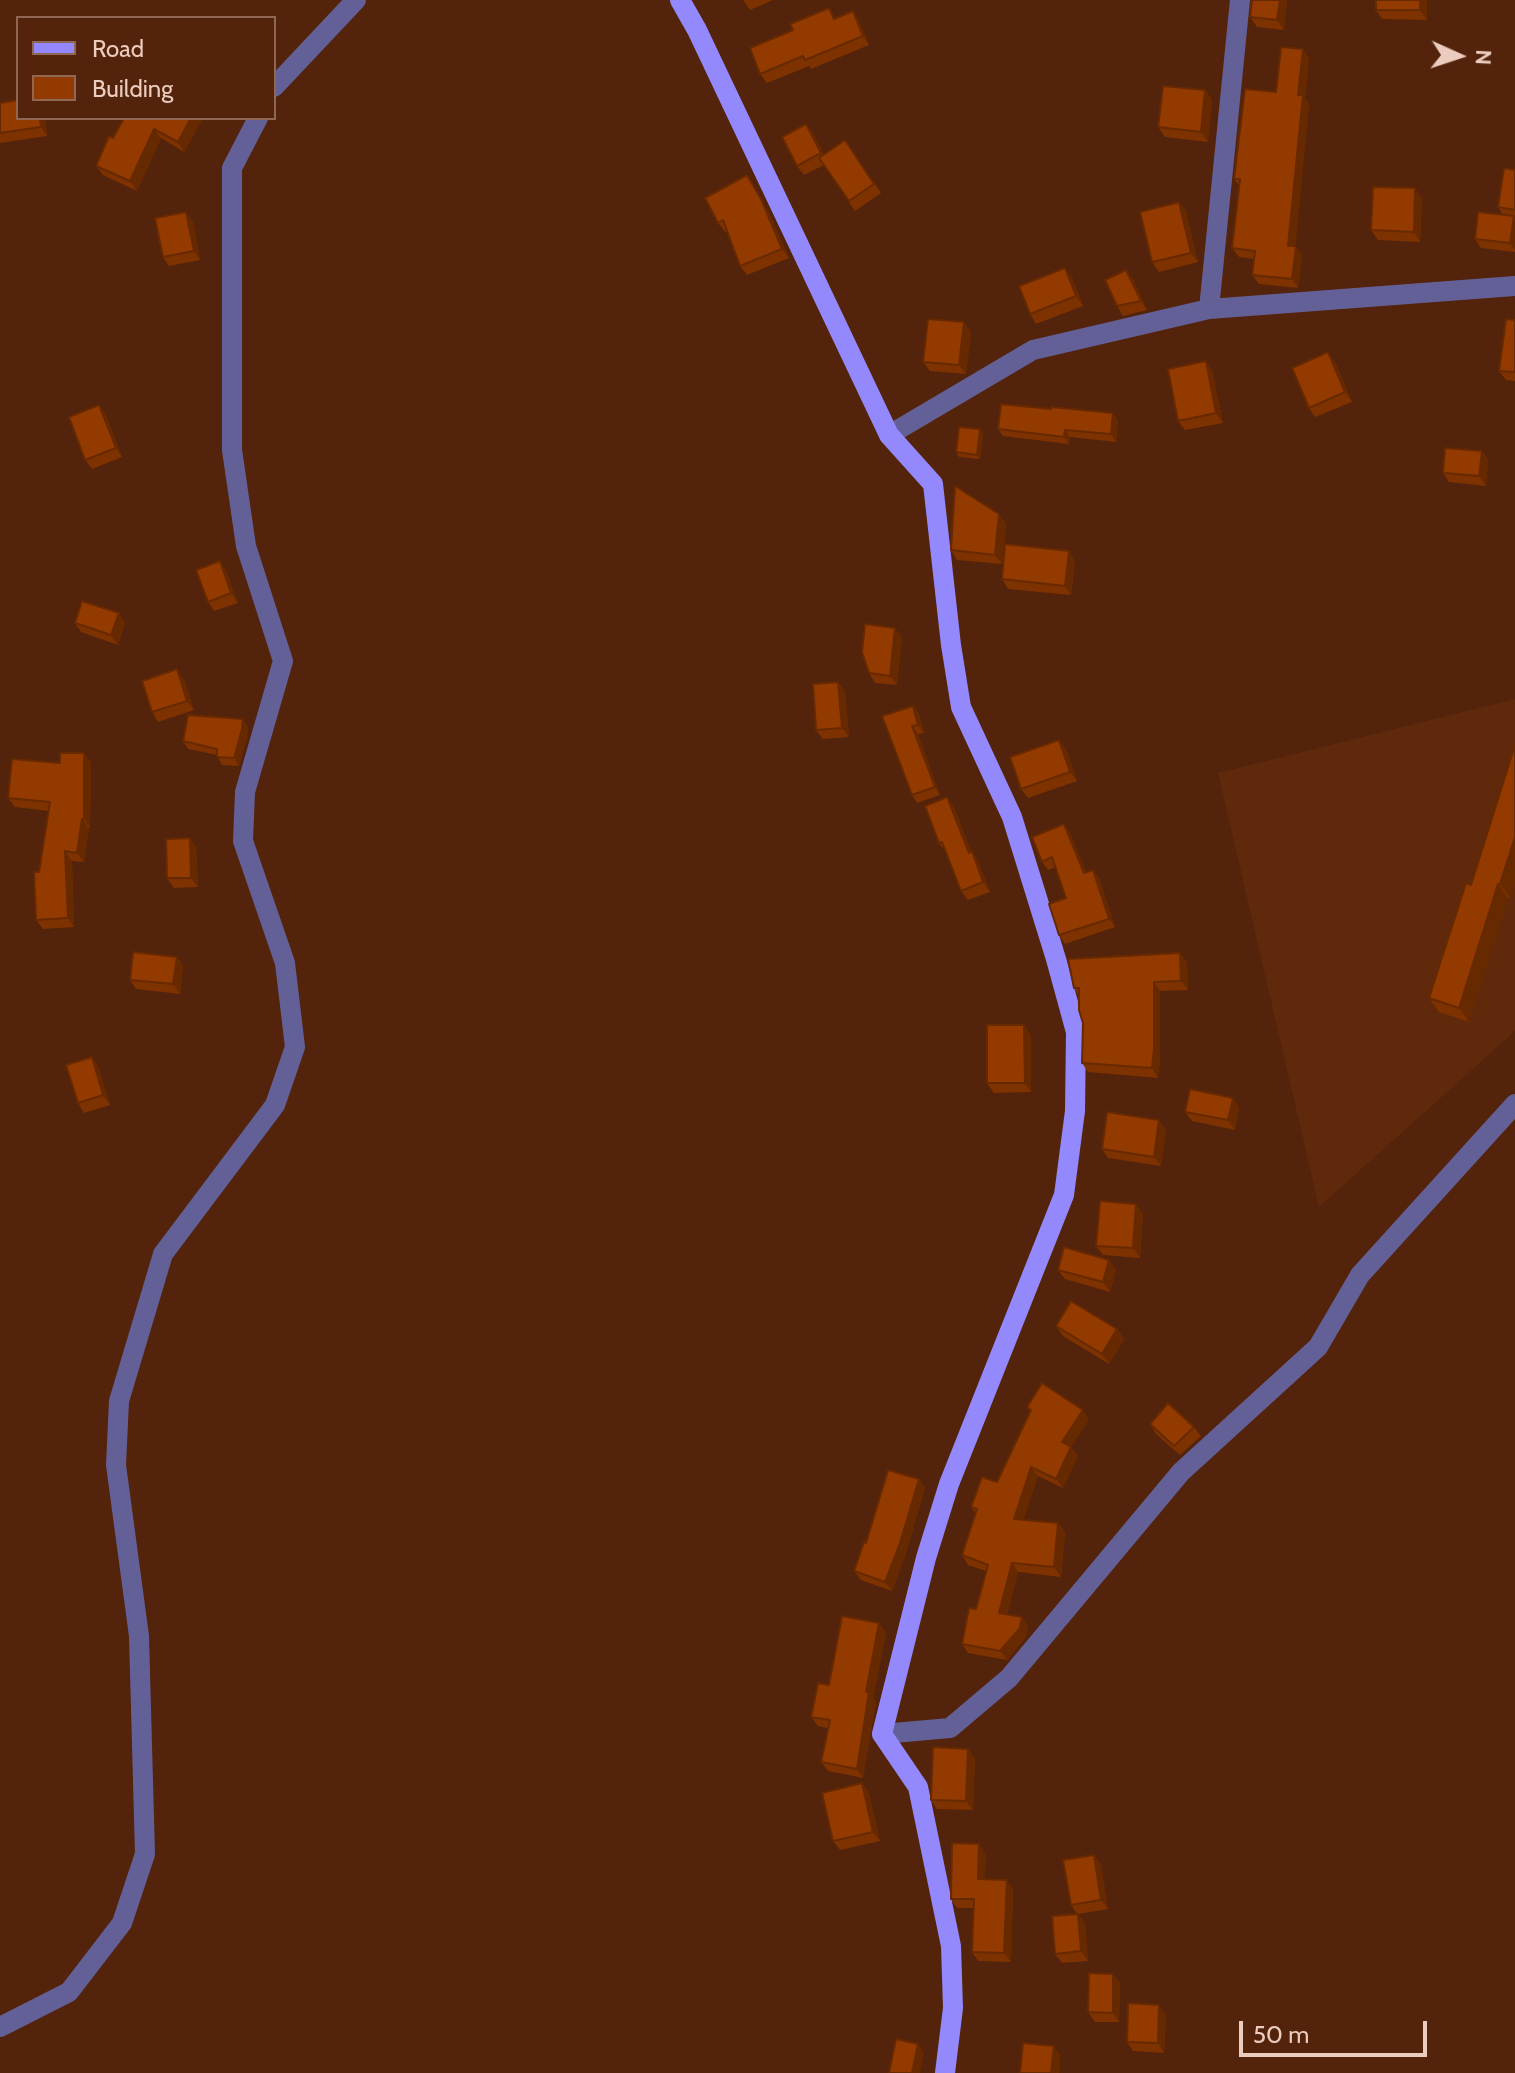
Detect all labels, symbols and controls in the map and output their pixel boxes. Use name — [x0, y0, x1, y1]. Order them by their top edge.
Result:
legend — [16, 16, 276, 120]
north arrow — [1419, 16, 1499, 96]
text: Road — [92, 34, 144, 63]
text: N — [1470, 49, 1497, 66]
text: Building — [92, 74, 173, 103]
scale bar — [1243, 2005, 1431, 2055]
text: 50 m — [1253, 2020, 1309, 2049]

